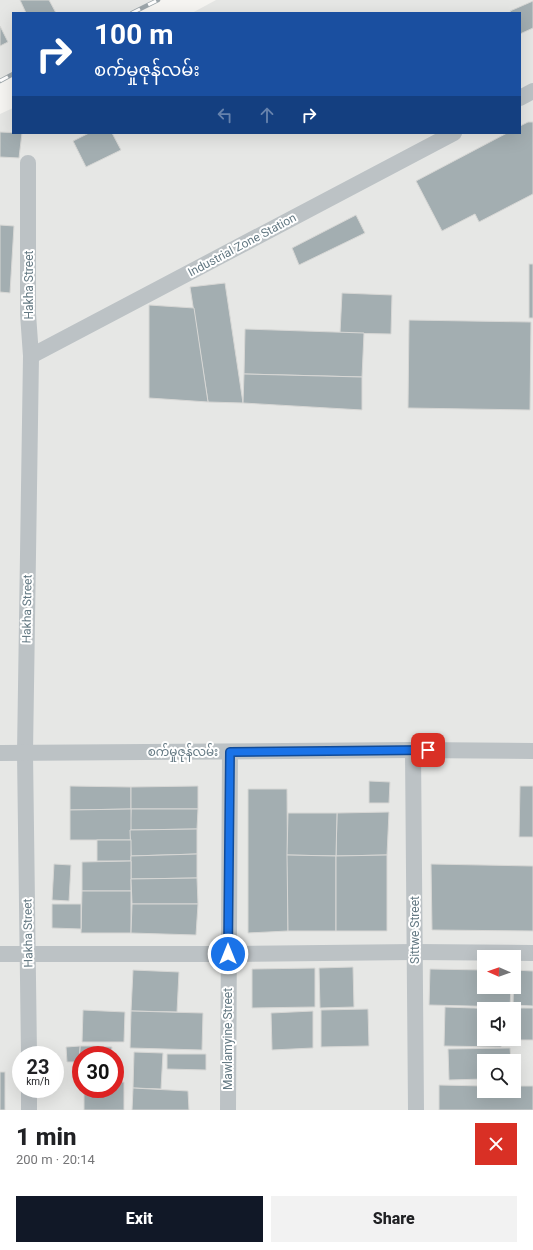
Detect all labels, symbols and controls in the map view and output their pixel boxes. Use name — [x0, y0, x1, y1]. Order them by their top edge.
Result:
text: 100 m — [94, 18, 173, 51]
icon: right — [28, 28, 80, 80]
text: စက်မှုဇုန်လမ်း — [94, 59, 200, 80]
icon: left — [214, 104, 236, 126]
icon: ahead — [256, 104, 278, 126]
icon: right — [298, 104, 320, 126]
street label: Industrial Zone Station — [185, 211, 299, 279]
street label: Hakha Street — [22, 250, 36, 319]
street label: Hakha Street — [19, 574, 35, 644]
pin — [411, 733, 445, 767]
icon: arrive — [417, 739, 439, 761]
street label: စက်မှုဇုန်လမ်း — [148, 743, 218, 762]
street label: Sittwe Street — [408, 896, 422, 964]
street label: Hakha Street — [20, 898, 36, 968]
position arrow — [207, 933, 249, 975]
north arrow — [477, 950, 521, 994]
map controls — [477, 950, 521, 1098]
street label: Mawlamyine Street — [221, 988, 235, 1090]
button: sound — [477, 1002, 521, 1046]
speed limit sign: 30 — [72, 1046, 124, 1098]
button: search — [477, 1054, 521, 1098]
text: 23 — [27, 1055, 49, 1079]
text: km/h — [26, 1076, 50, 1087]
text: 1 min — [16, 1123, 77, 1151]
button: close — [475, 1123, 517, 1165]
text: 200 m · 20:14 — [16, 1152, 95, 1167]
button: Exit — [16, 1196, 263, 1242]
button: Share — [271, 1196, 517, 1242]

